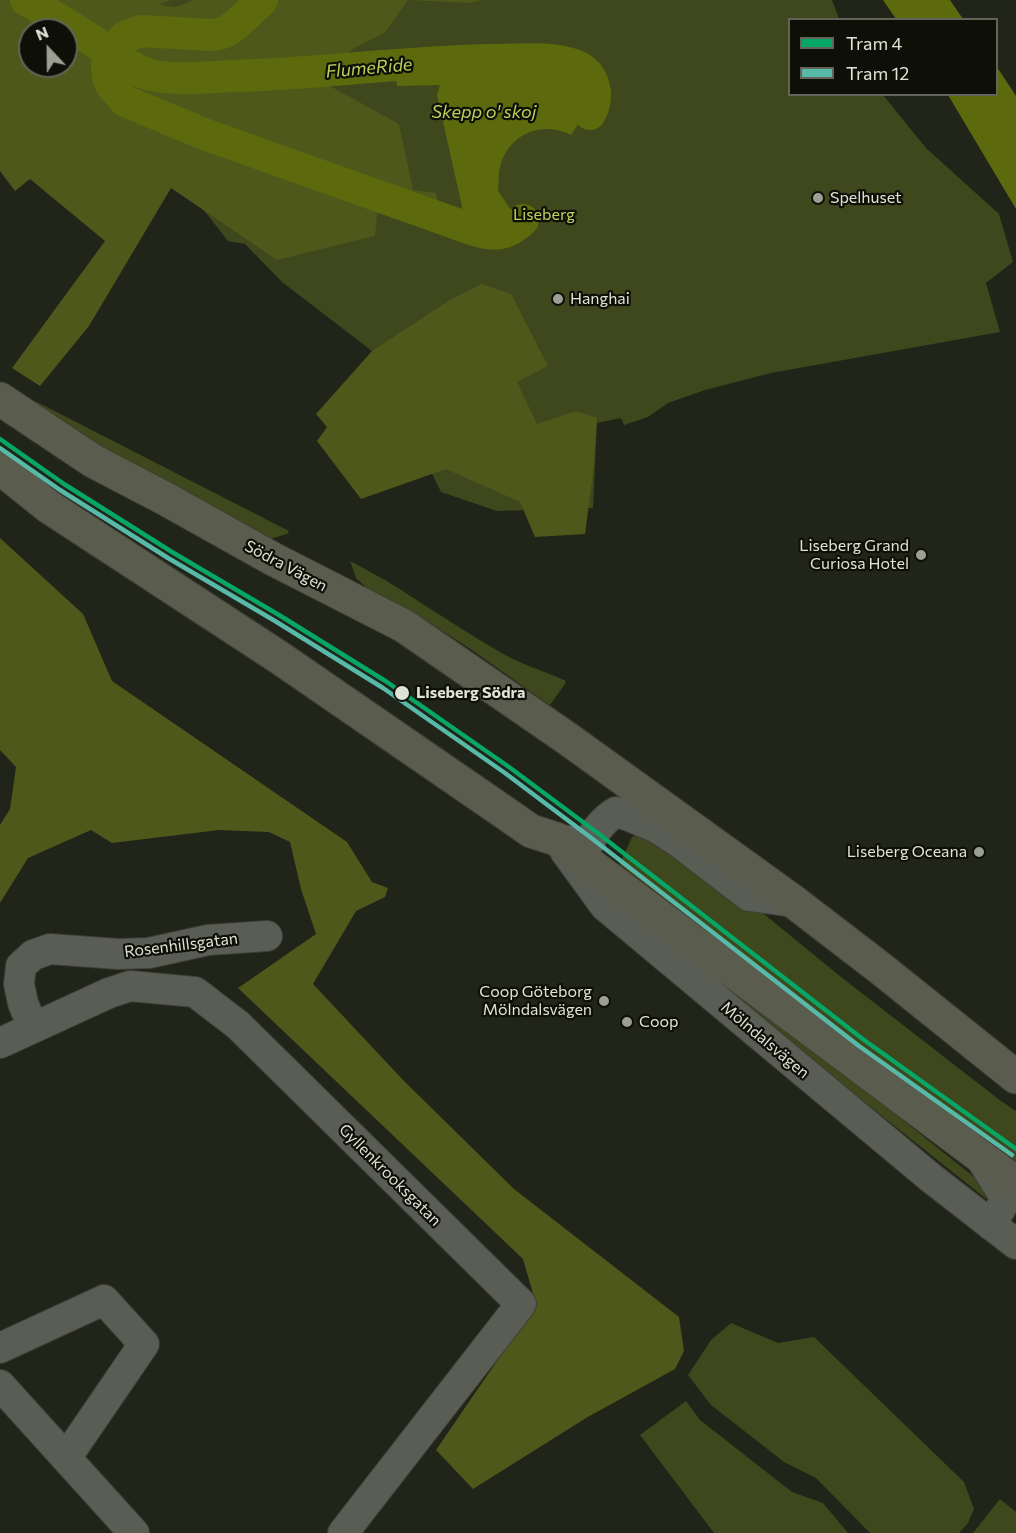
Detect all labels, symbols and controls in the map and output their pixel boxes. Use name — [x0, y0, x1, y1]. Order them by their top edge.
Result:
north arrow — [18, 18, 78, 78]
legend — [788, 18, 998, 96]
text: N — [33, 22, 51, 44]
text: Tram 4 — [846, 32, 902, 54]
water label: FlumeRide — [325, 53, 413, 83]
text: Tram 12 — [846, 62, 909, 84]
water label: Skepp o' skoj — [432, 101, 536, 123]
place label: Spelhuset — [830, 188, 902, 208]
marker: Spelhuset — [811, 191, 825, 205]
park label: Liseberg — [513, 205, 575, 225]
place label: Hanghai — [570, 289, 630, 309]
marker: Hanghai — [551, 292, 565, 306]
street label: Södra Vägen — [242, 536, 330, 596]
place label: Liseberg Grand Curiosa Hotel — [799, 536, 909, 574]
marker: Liseberg Grand Curiosa Hotel — [914, 548, 928, 562]
place label: Liseberg Södra — [416, 683, 525, 703]
marker: Liseberg Södra — [393, 684, 411, 702]
place label: Liseberg Oceana — [847, 842, 967, 862]
marker: Liseberg Oceana — [972, 845, 986, 859]
street label: Rosenhillsgatan — [123, 929, 239, 961]
place label: Coop Göteborg Mölndalsvägen — [479, 982, 592, 1020]
marker: Coop Göteborg Mölndalsvägen — [597, 994, 611, 1008]
street label: Mölndalsvägen — [717, 998, 813, 1082]
place label: Coop — [639, 1012, 679, 1032]
marker: Coop — [620, 1015, 634, 1029]
street label: Gyllenkrooksgatan — [335, 1120, 445, 1230]

